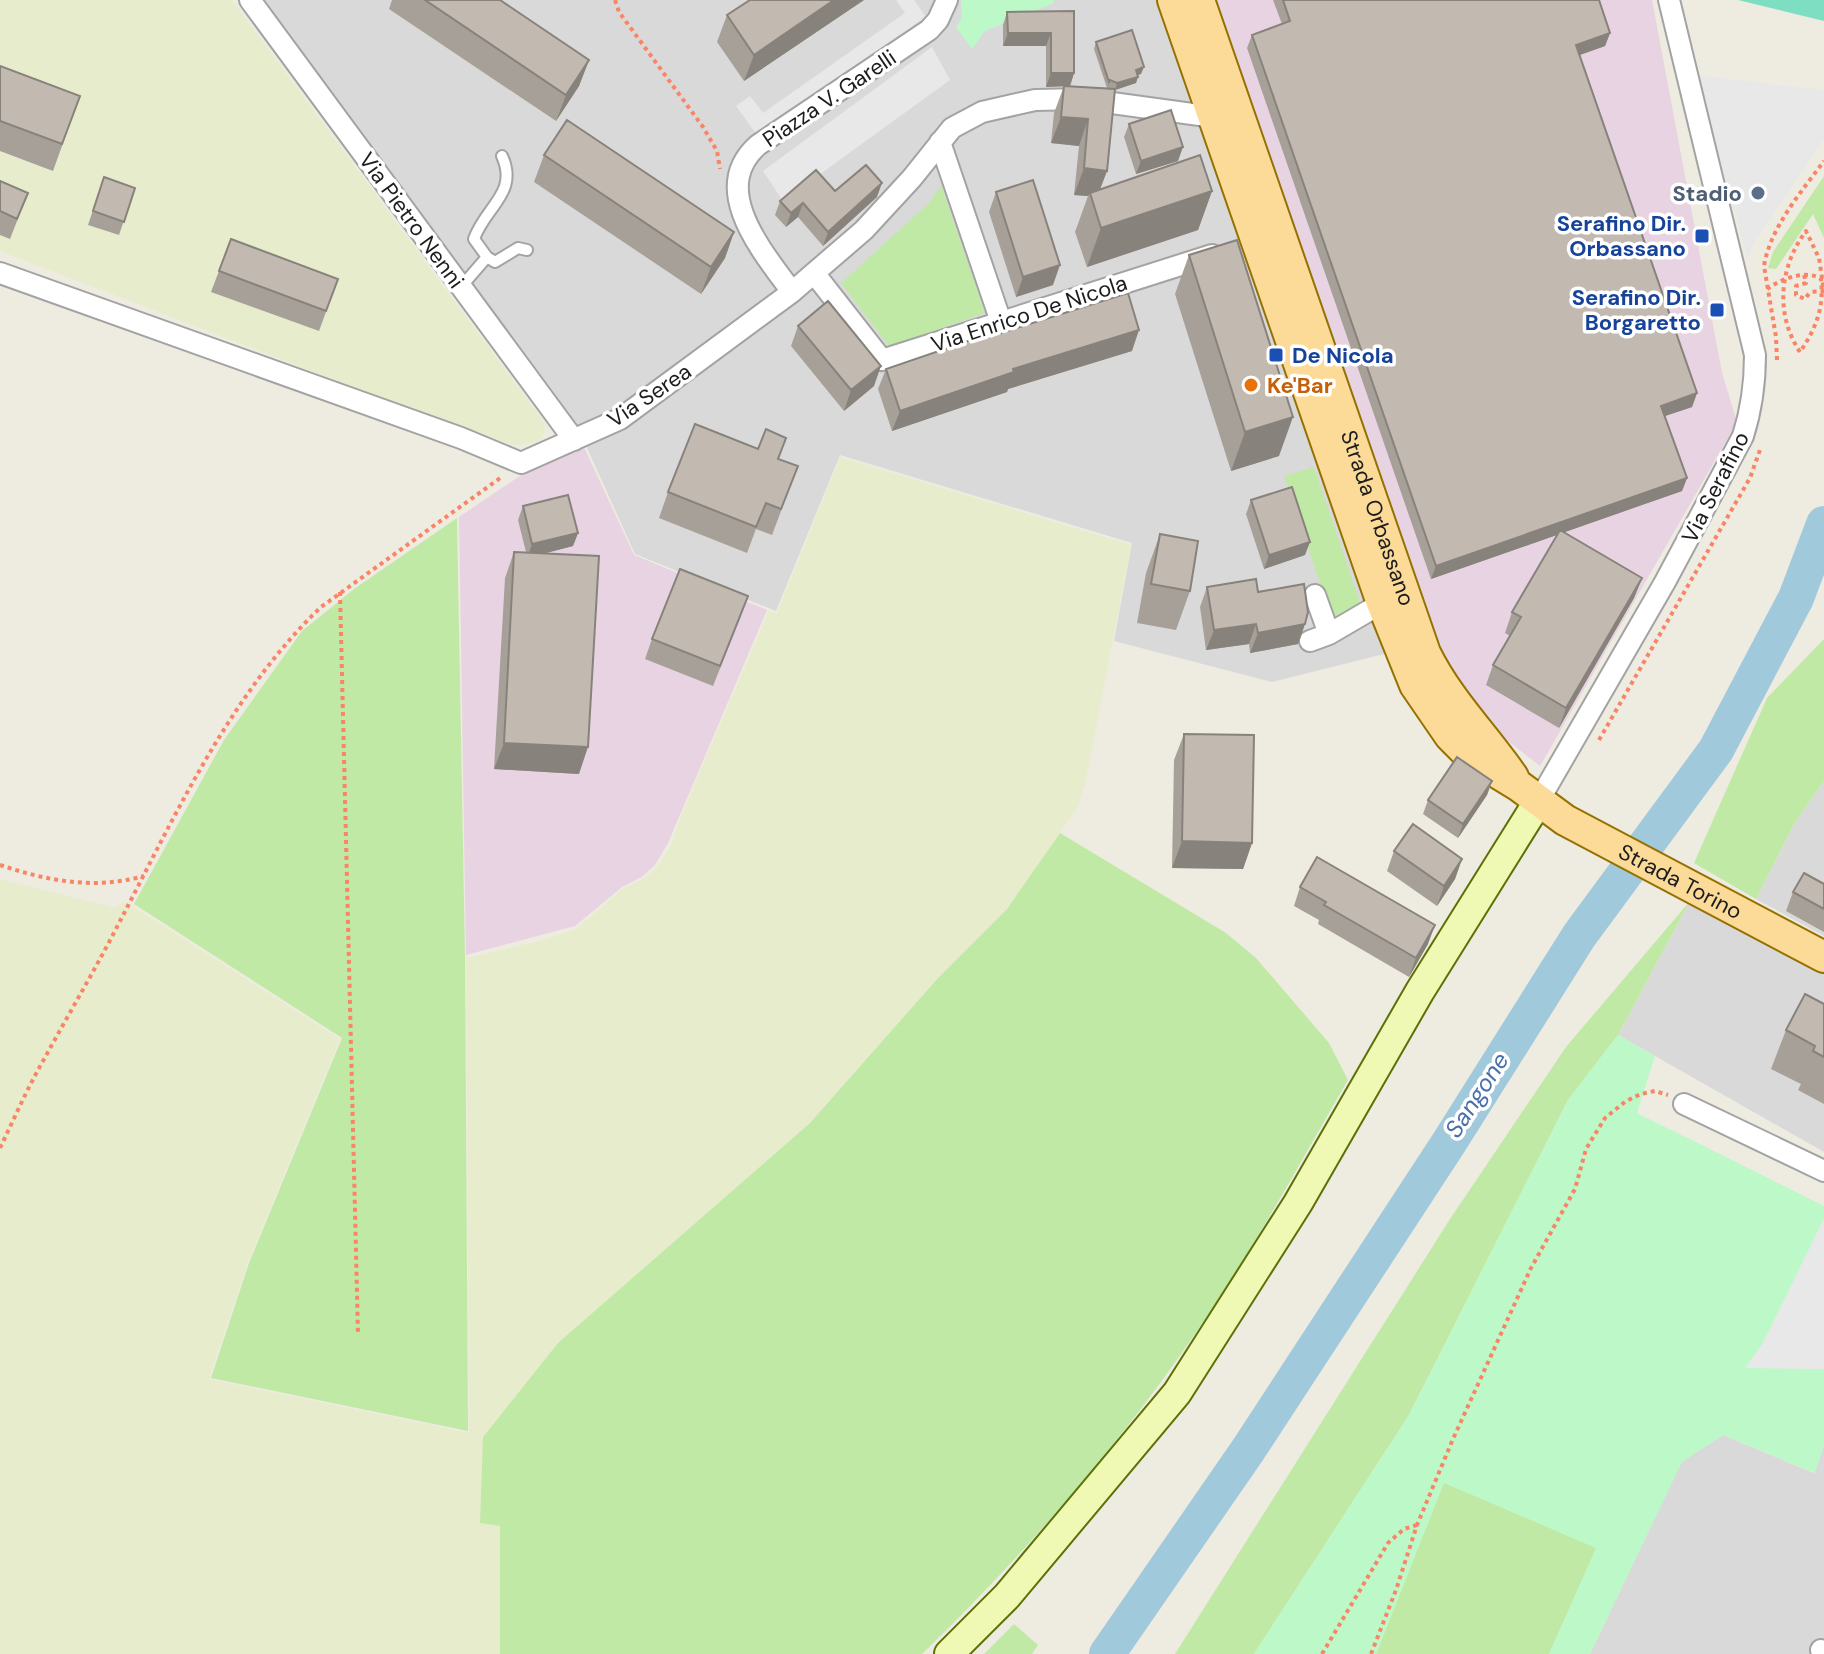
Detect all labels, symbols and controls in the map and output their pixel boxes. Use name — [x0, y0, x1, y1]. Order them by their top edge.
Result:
street label: Piazza V. Garelli — [757, 43, 902, 154]
street label: Via Pietro Nenni — [352, 146, 471, 294]
place label: Stadio — [1672, 179, 1742, 208]
marker: Stadio — [1749, 184, 1767, 202]
place label: Serafino Dir. Orbassano — [1557, 209, 1686, 263]
marker: Serafino Dir. Orbassano — [1693, 227, 1711, 245]
street label: Via Enrico De Nicola — [928, 268, 1131, 359]
place label: Serafino Dir. Borgaretto — [1572, 283, 1701, 337]
marker: Serafino Dir. Borgaretto — [1708, 301, 1726, 319]
place label: De Nicola — [1292, 341, 1394, 370]
marker: De Nicola — [1267, 346, 1285, 364]
street label: Via Serea — [602, 357, 697, 434]
place label: Ke'Bar — [1267, 371, 1333, 400]
marker: Ke'Bar — [1242, 376, 1260, 394]
street label: Strada Orbassano — [1334, 426, 1422, 610]
street label: Via Serafino — [1675, 427, 1756, 548]
street label: Strada Torino — [1613, 837, 1747, 926]
water label: Sangone — [1438, 1046, 1516, 1143]

